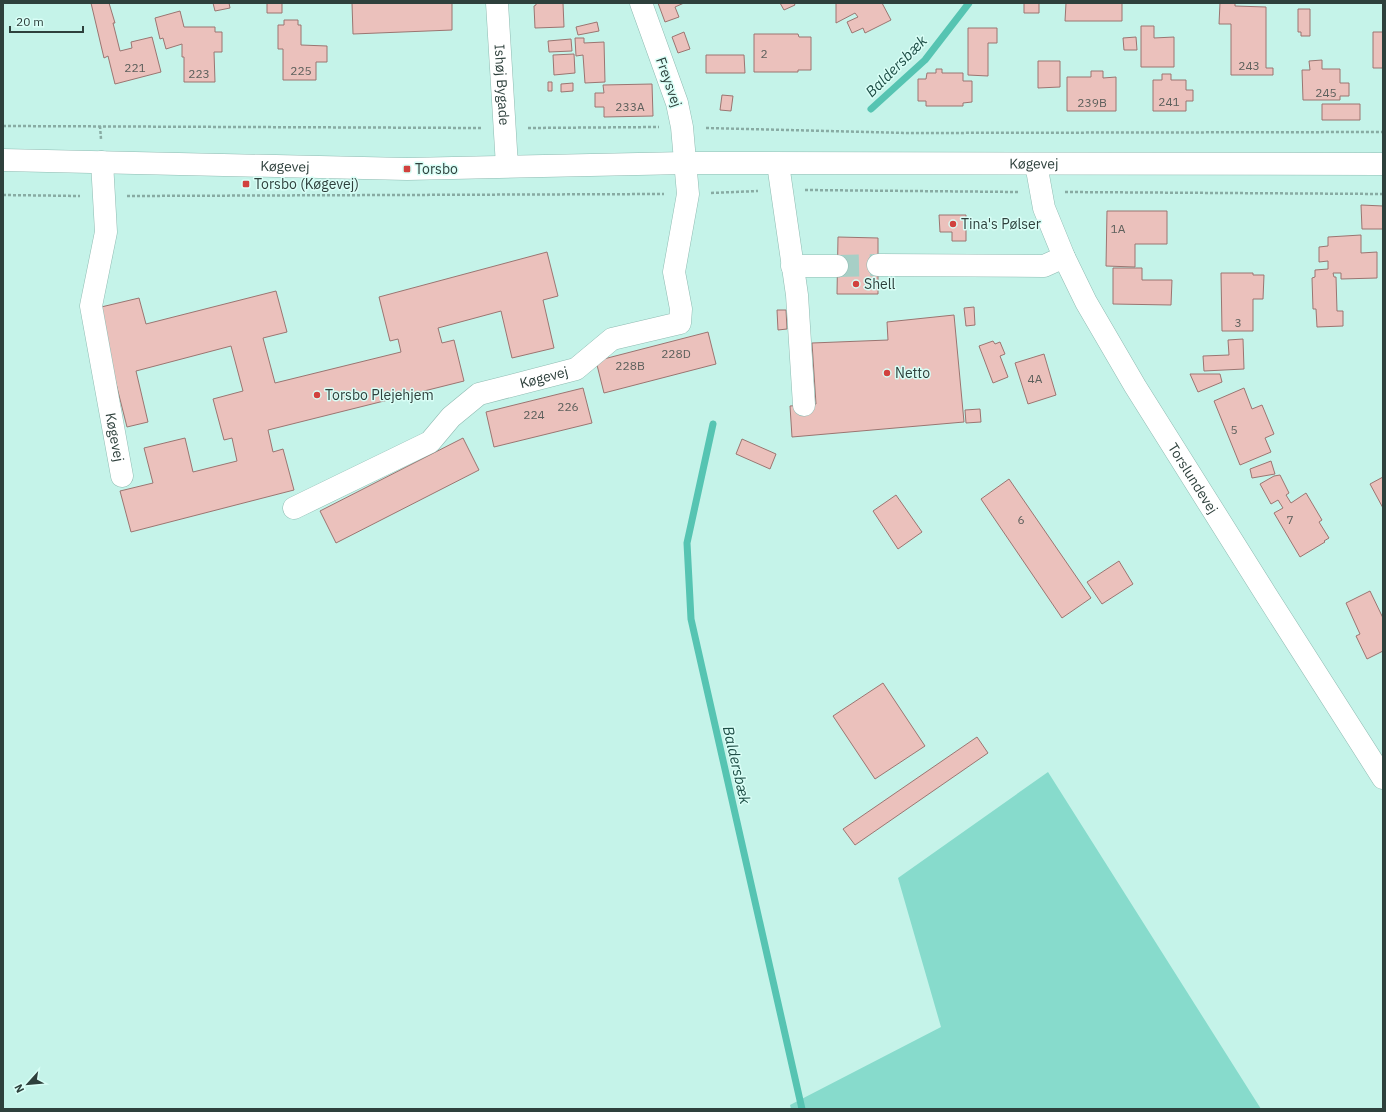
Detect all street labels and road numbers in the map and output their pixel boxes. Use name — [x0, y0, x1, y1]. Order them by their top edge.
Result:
street label: Ishøj Bygade — [491, 44, 514, 126]
street label: Freysvej — [652, 55, 686, 109]
street label: Køgevej — [1009, 154, 1059, 173]
street label: Køgevej — [260, 157, 310, 176]
street label: Køgevej — [518, 362, 570, 392]
street label: Køgevej — [102, 411, 128, 463]
street label: Torslundevej — [1164, 440, 1222, 517]

